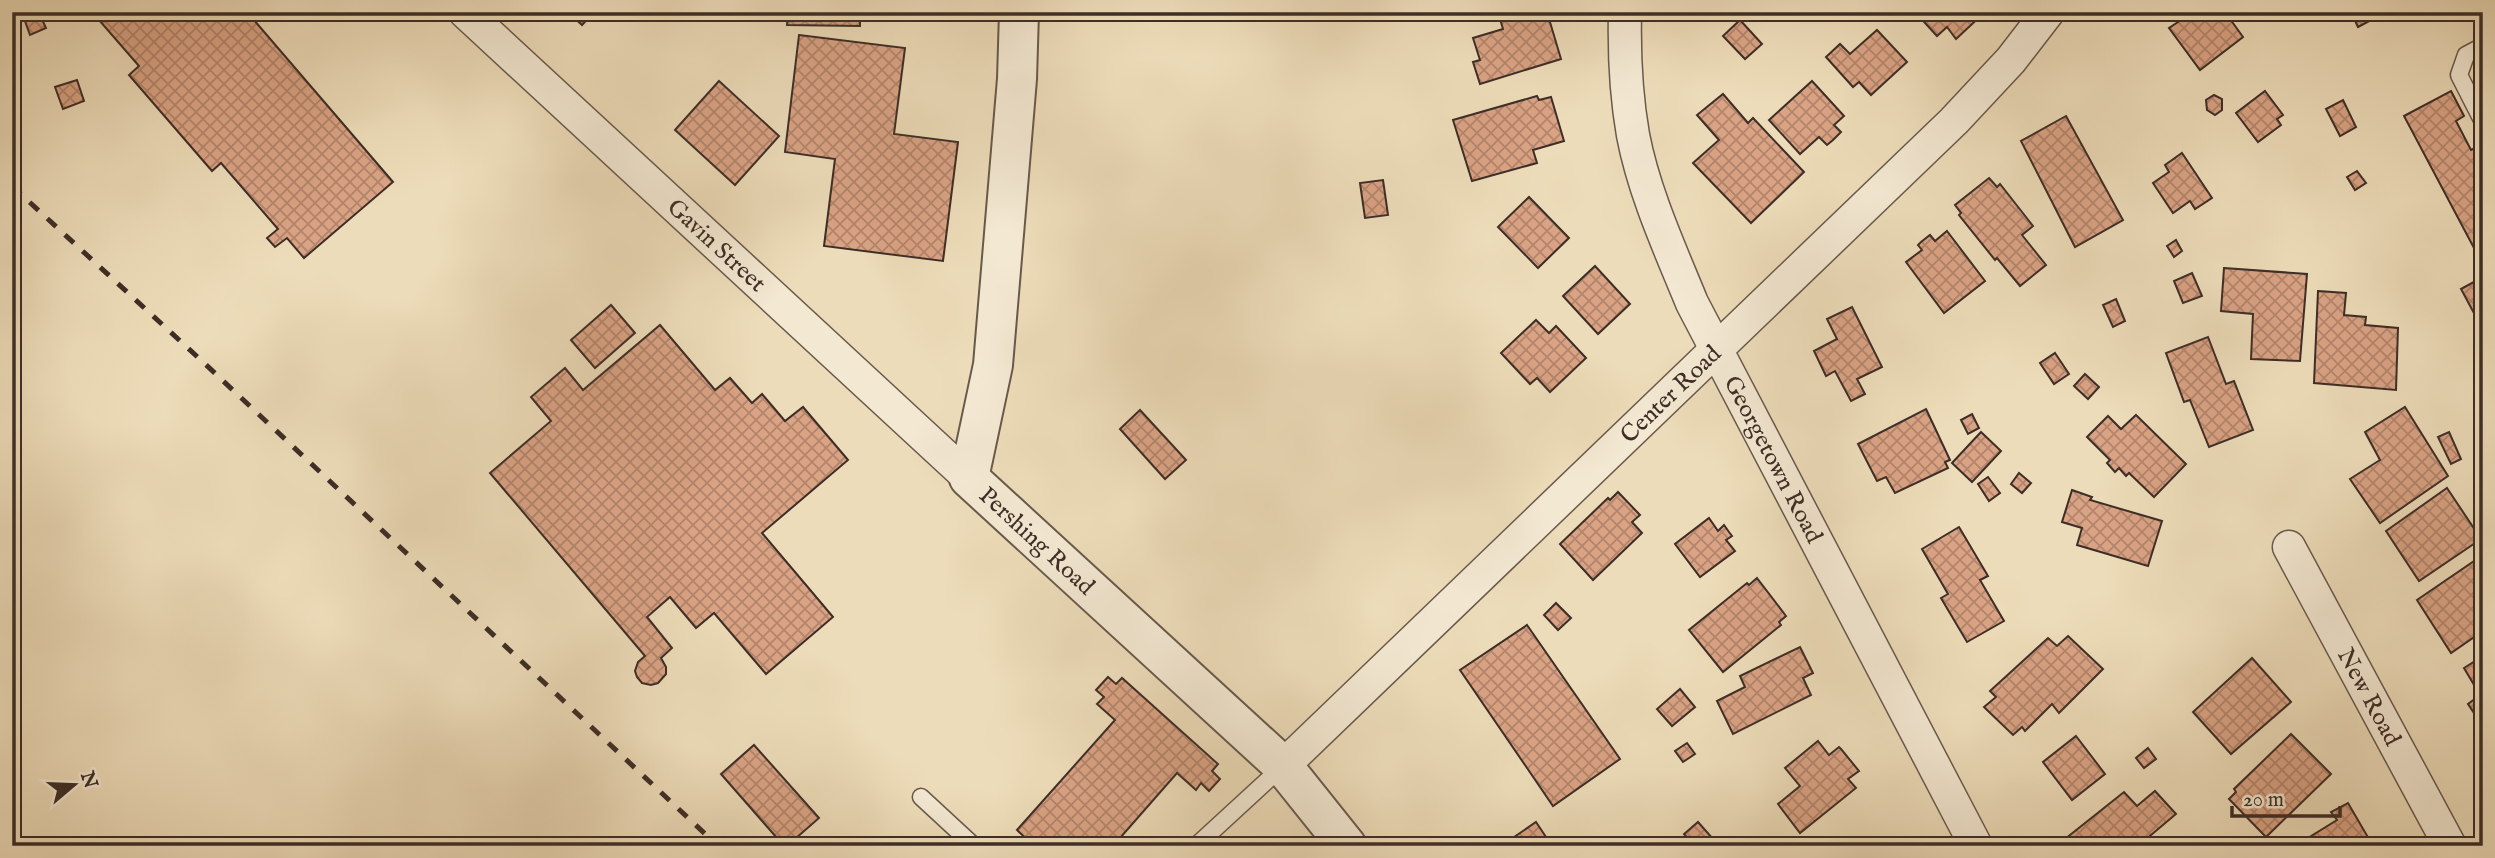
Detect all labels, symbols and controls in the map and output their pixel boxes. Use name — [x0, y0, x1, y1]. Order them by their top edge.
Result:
street label: Gavin Street — [660, 192, 772, 299]
street label: Center Road — [1614, 339, 1728, 451]
street label: Georgetown Road — [1716, 371, 1829, 549]
street label: Pershing Road — [972, 481, 1101, 603]
street label: New Road — [2329, 643, 2407, 752]
north arrow — [38, 750, 108, 820]
text: N — [74, 767, 102, 792]
scale bar — [2232, 774, 2341, 818]
text: 20 m — [2243, 787, 2284, 814]

